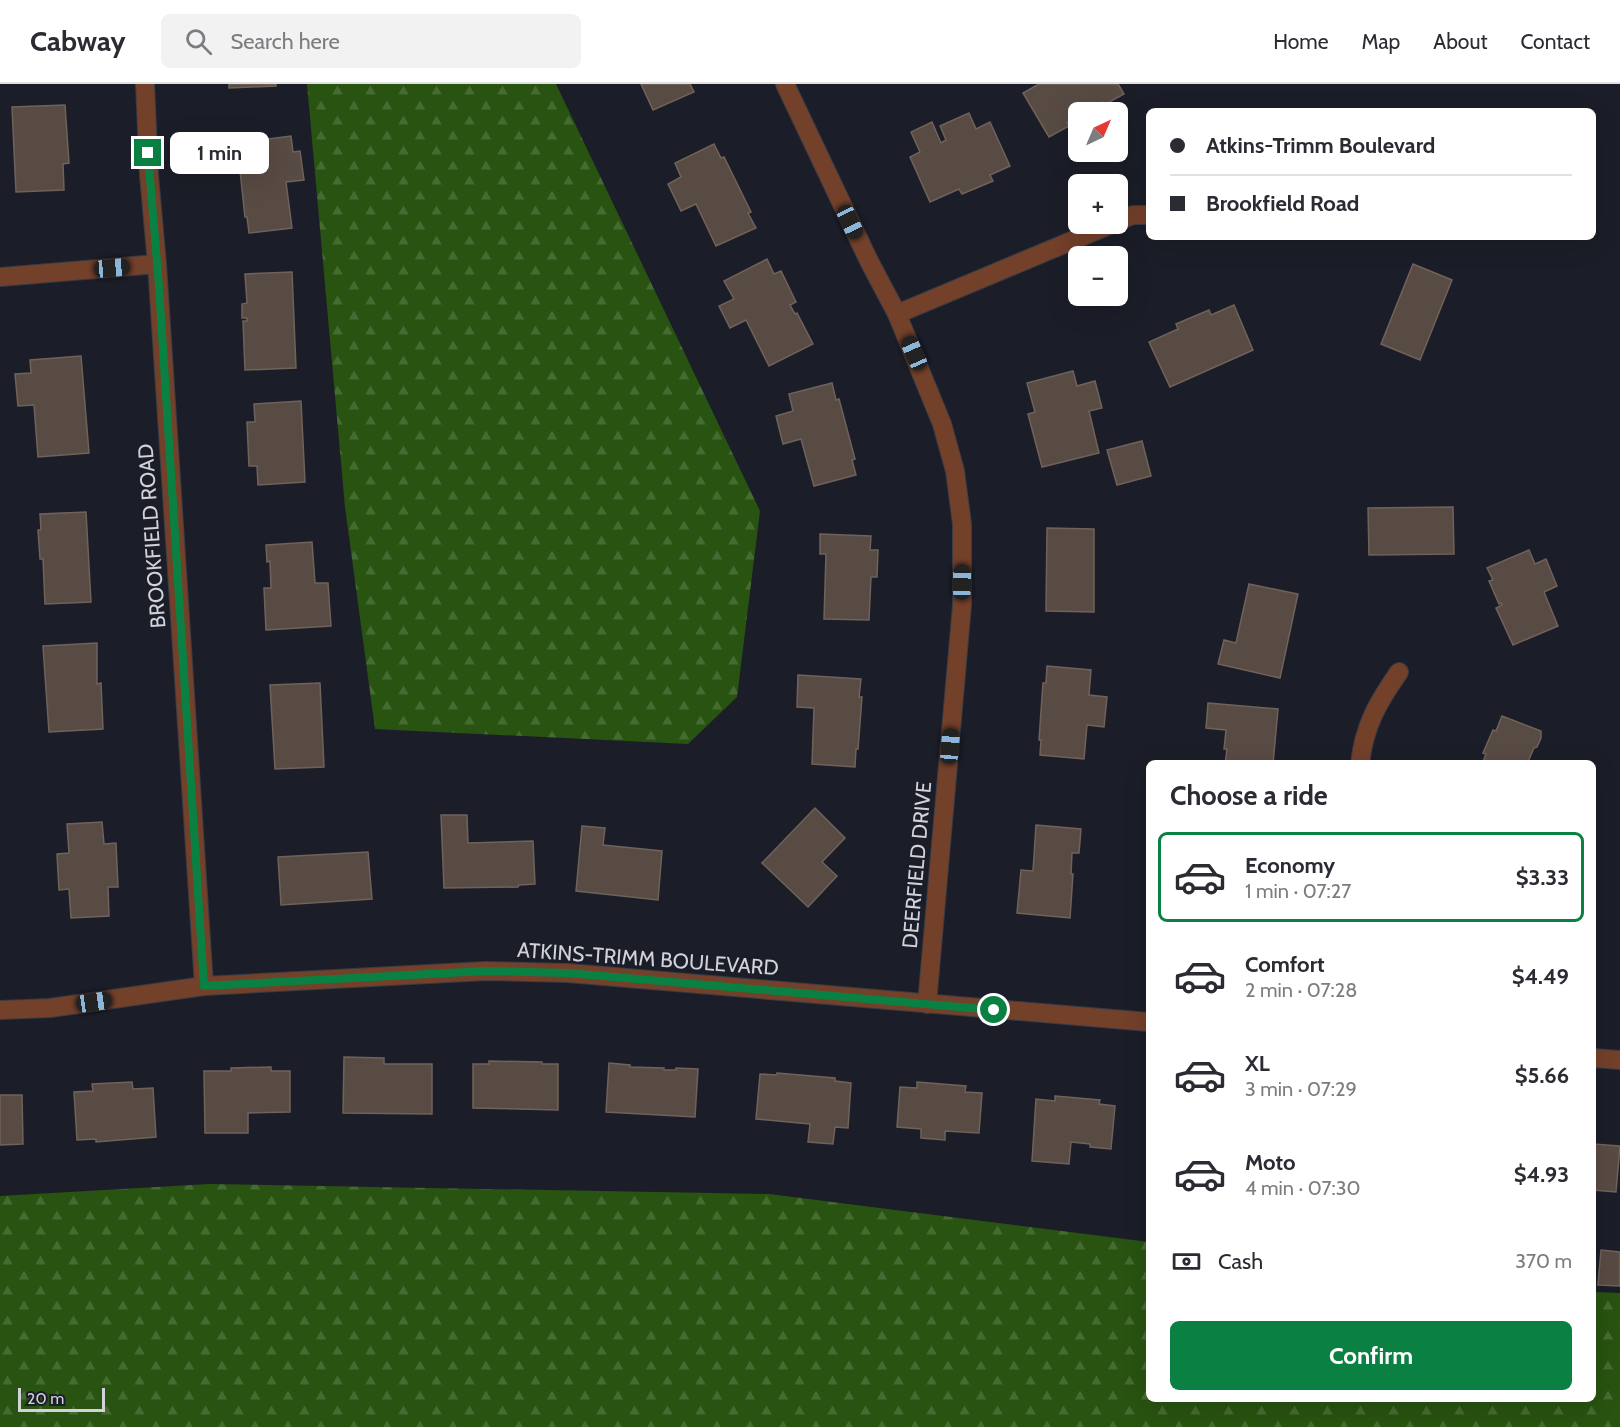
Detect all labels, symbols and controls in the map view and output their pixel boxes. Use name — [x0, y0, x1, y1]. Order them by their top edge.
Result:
search box — [161, 14, 581, 68]
text: Cabway — [30, 24, 125, 58]
icon: search — [182, 25, 215, 58]
text: Search here — [230, 28, 340, 55]
text: Home — [1273, 29, 1329, 54]
text: Map — [1362, 29, 1400, 54]
text: About — [1433, 29, 1487, 54]
text: Contact — [1520, 29, 1590, 54]
north arrow — [1068, 102, 1128, 162]
map controls — [1068, 102, 1128, 306]
callout: 1 min — [169, 132, 268, 174]
text: Atkins-Trimm Boulevard — [1206, 132, 1435, 159]
route end — [134, 139, 161, 166]
text: 1 min — [197, 141, 242, 165]
button: + — [1068, 174, 1128, 234]
text: Brookfield Road — [1206, 190, 1359, 217]
car — [834, 202, 866, 242]
button: − — [1068, 246, 1128, 306]
car — [93, 257, 131, 279]
car — [898, 333, 930, 373]
street label: BROOKFIELD ROAD — [133, 443, 170, 629]
car — [953, 564, 971, 600]
car — [939, 727, 961, 765]
text: Choose a ride — [1170, 779, 1328, 812]
street label: DEERFIELD DRIVE — [897, 780, 936, 949]
icon: car — [1173, 850, 1227, 904]
text: Economy — [1245, 852, 1335, 879]
text: $3.33 — [1516, 864, 1569, 891]
text: 1 min · 07:27 — [1245, 879, 1351, 903]
street label: ATKINS-TRIMM BOULEVARD — [516, 937, 780, 980]
icon: car — [1173, 949, 1227, 1003]
text: Comfort — [1245, 951, 1324, 978]
text: $4.49 — [1512, 963, 1569, 990]
text: 2 min · 07:28 — [1245, 978, 1357, 1002]
car — [75, 991, 113, 1013]
route start — [980, 996, 1007, 1023]
icon: car — [1173, 1048, 1227, 1102]
text: XL — [1245, 1050, 1270, 1077]
text: $5.66 — [1515, 1062, 1569, 1089]
text: 3 min · 07:29 — [1245, 1077, 1357, 1101]
icon: car — [1173, 1147, 1227, 1201]
text: Moto — [1245, 1149, 1296, 1176]
text: $4.93 — [1514, 1161, 1569, 1188]
text: 4 min · 07:30 — [1245, 1176, 1361, 1200]
icon: cash — [1170, 1245, 1203, 1278]
text: Cash — [1218, 1248, 1263, 1275]
text: 370 m — [1515, 1249, 1572, 1273]
button: Confirm — [1170, 1321, 1572, 1390]
scale bar — [18, 1385, 105, 1412]
text: 20 m — [27, 1389, 64, 1408]

